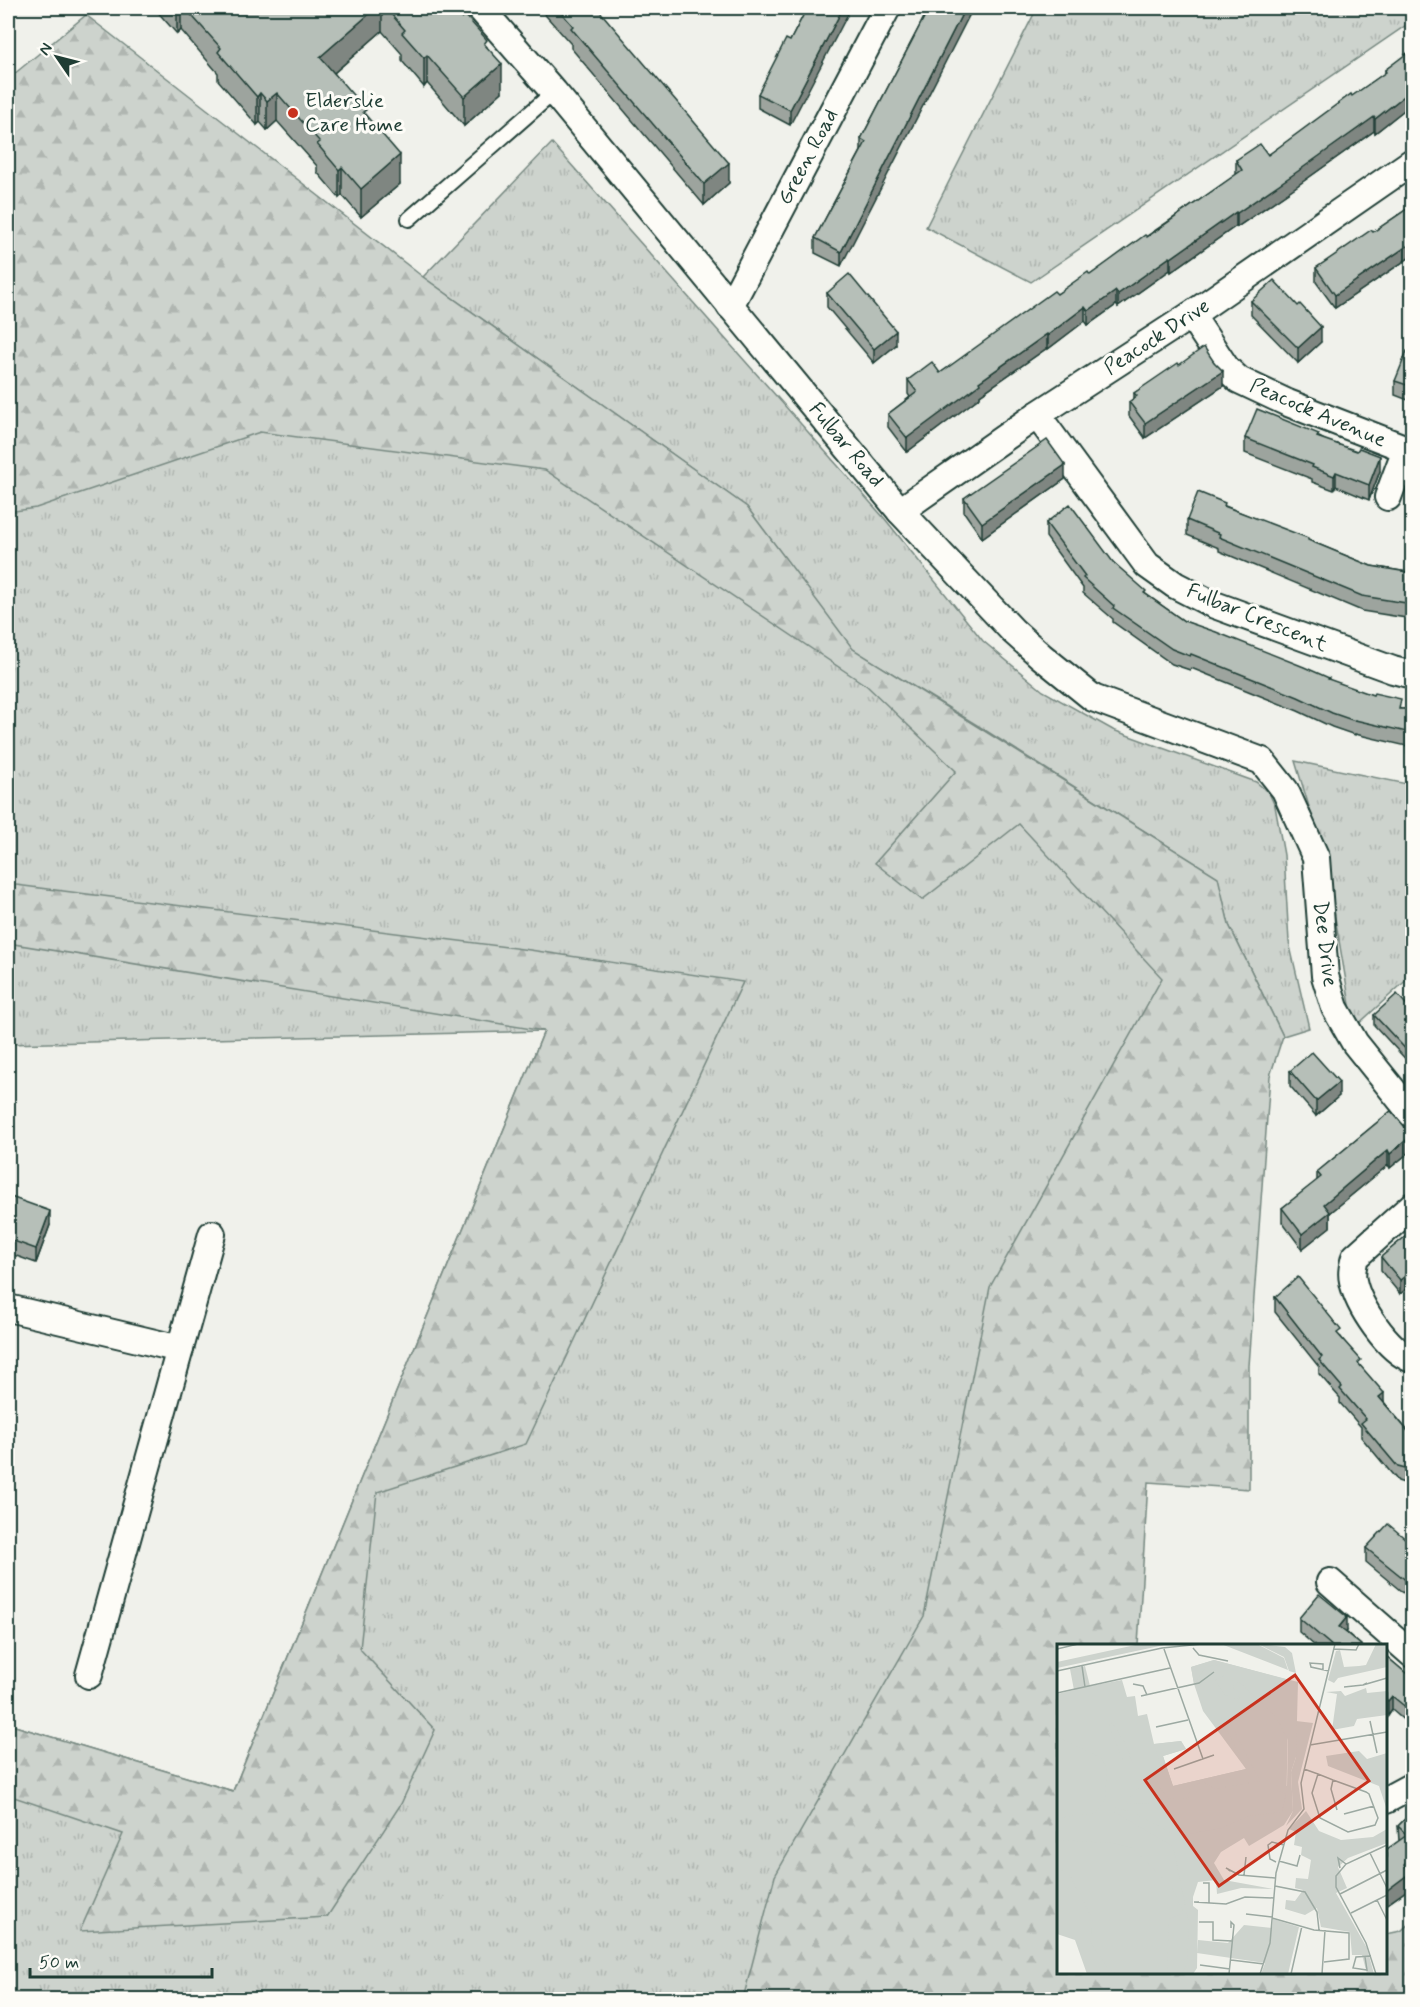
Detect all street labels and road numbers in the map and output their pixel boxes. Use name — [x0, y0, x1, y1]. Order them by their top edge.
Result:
street label: Green Road — [771, 104, 845, 210]
street label: Peacock Drive — [1099, 292, 1215, 382]
street label: Peacock Avenue — [1246, 372, 1390, 454]
street label: Fulbar Road — [802, 396, 890, 494]
street label: Fulbar Crescent — [1182, 577, 1332, 659]
street label: Dee Drive — [1306, 900, 1344, 988]

